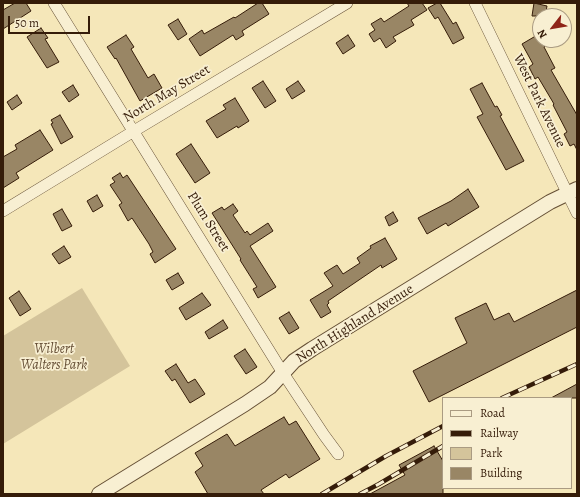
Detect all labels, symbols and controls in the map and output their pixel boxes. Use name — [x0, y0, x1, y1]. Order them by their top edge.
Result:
scale bar — [10, 8, 92, 34]
north arrow — [532, 8, 572, 48]
text: 50 m — [15, 15, 39, 31]
text: N — [534, 27, 551, 41]
street label: West Park Avenue — [509, 51, 569, 151]
street label: North May Street — [120, 61, 214, 127]
street label: Plum Street — [183, 189, 233, 255]
street label: North Highland Avenue — [293, 281, 417, 367]
park label: Wilbert Walters Park — [21, 342, 87, 374]
legend — [442, 397, 572, 489]
text: Road — [480, 405, 505, 421]
text: Railway — [480, 425, 518, 441]
text: Park — [480, 445, 503, 461]
text: Building — [480, 465, 522, 481]

